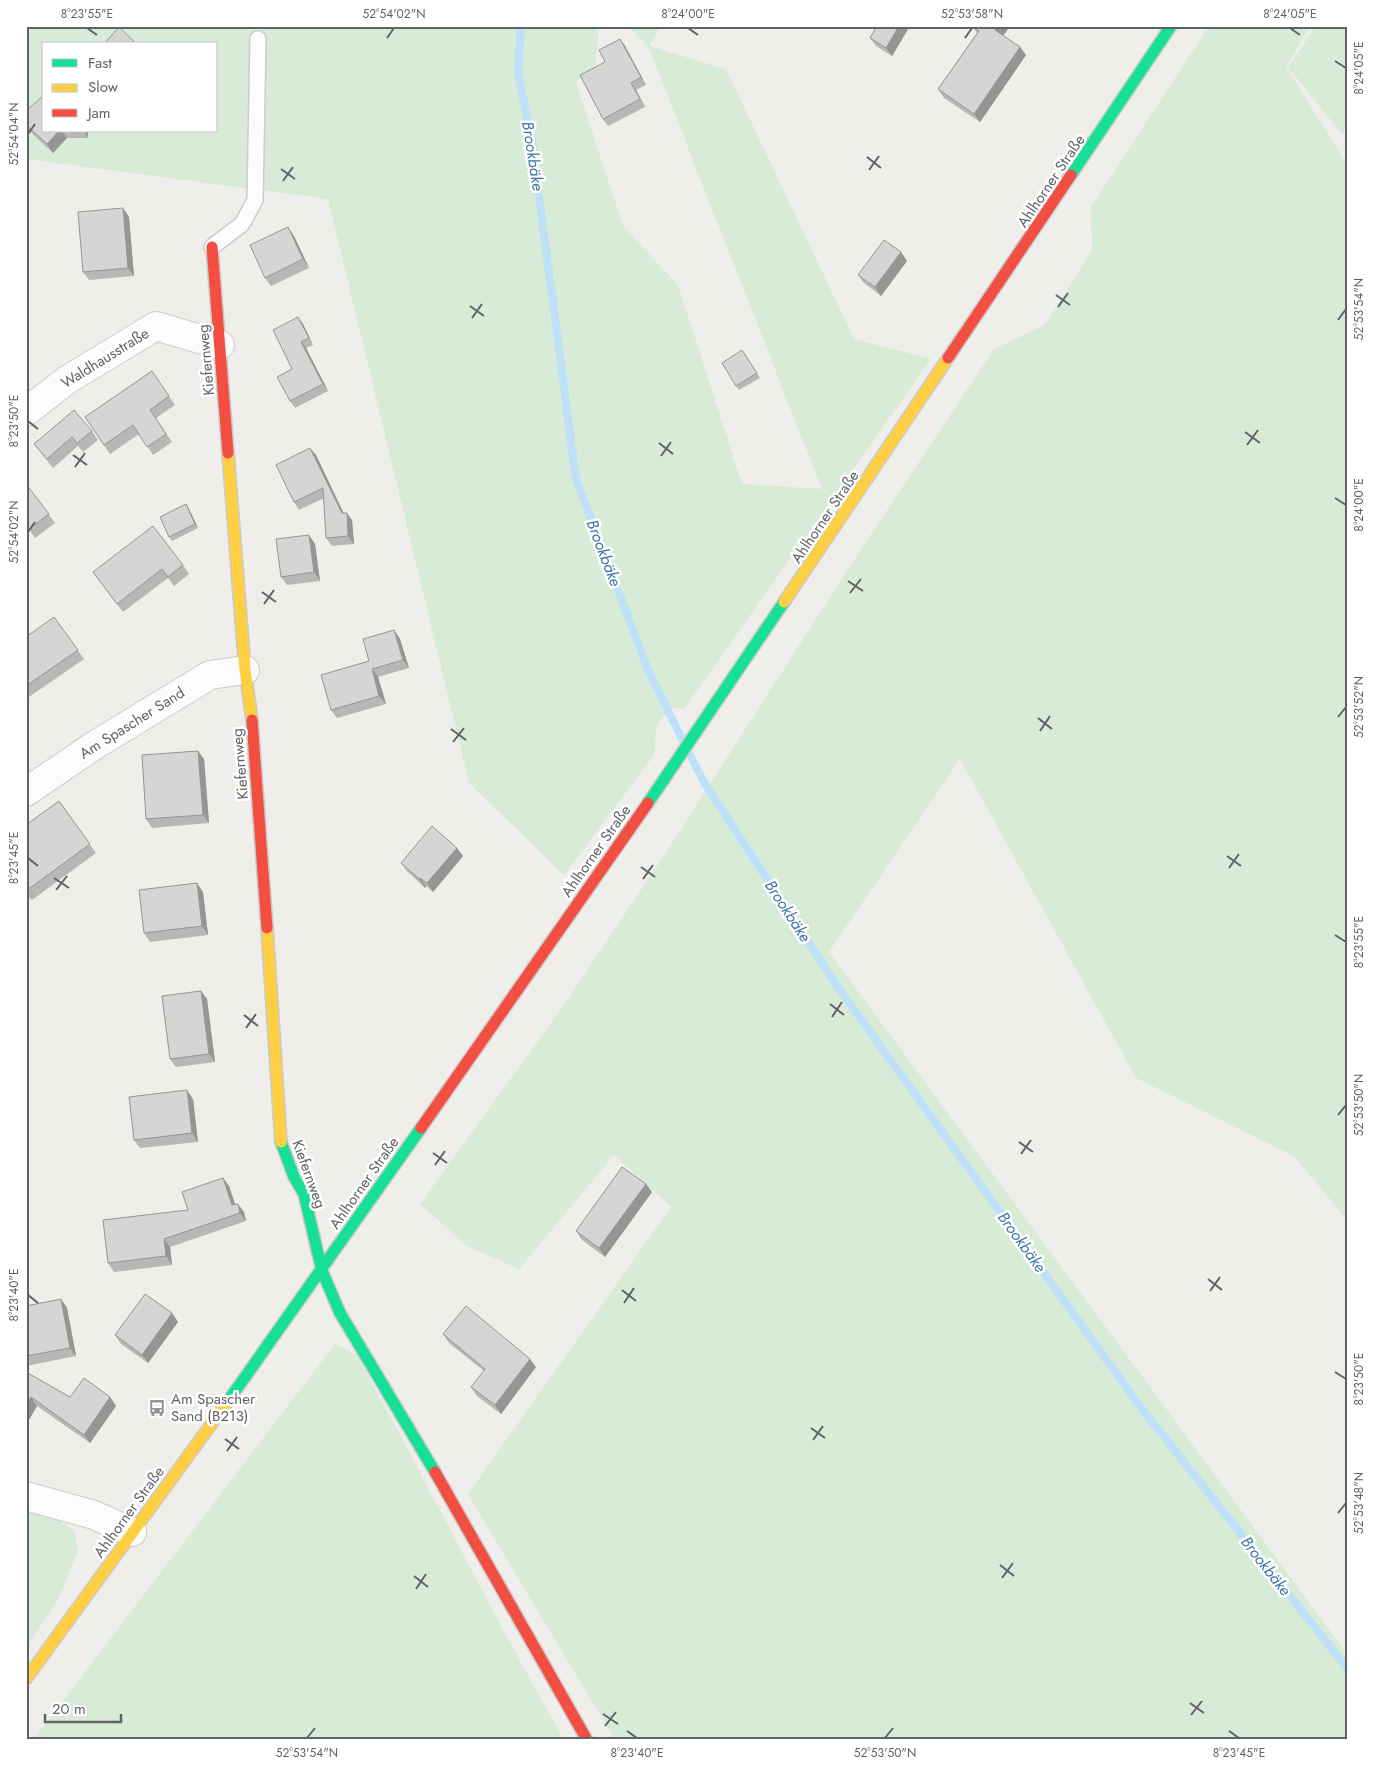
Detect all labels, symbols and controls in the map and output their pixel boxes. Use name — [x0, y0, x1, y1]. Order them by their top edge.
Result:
text: 8°23'55"E — [61, 5, 113, 23]
text: 52°54'02"N — [362, 5, 426, 23]
text: 8°24'00"E — [661, 5, 715, 23]
text: 52°53'58"N — [941, 5, 1003, 23]
text: 8°24'05"E — [1263, 5, 1317, 23]
text: 8°24'05"E — [1350, 41, 1368, 95]
legend — [42, 42, 218, 132]
text: Fast — [88, 52, 112, 74]
text: Slow — [88, 76, 119, 98]
text: 52°54'04"N — [5, 102, 23, 166]
text: Jam — [86, 102, 111, 124]
water label: Brookbäke — [516, 120, 550, 192]
street label: Ahlhorner Straße — [1012, 130, 1090, 232]
text: 52°53'54"N — [1350, 278, 1368, 340]
street label: Waldhausstraße — [57, 322, 153, 394]
street label: Kiefernweg — [192, 324, 220, 396]
text: 8°23'50"E — [5, 395, 23, 447]
street label: Ahlhorner Straße — [786, 466, 864, 568]
text: 8°24'00"E — [1350, 478, 1368, 532]
text: 52°54'02"N — [5, 500, 23, 564]
water label: Brookbäke — [581, 516, 627, 590]
text: 52°53'52"N — [1350, 676, 1368, 738]
street label: Am Spascher Sand — [75, 682, 189, 764]
street label: Kiefernweg — [226, 728, 254, 800]
street label: Ahlhorner Straße — [556, 800, 636, 902]
text: 8°23'45"E — [5, 832, 23, 884]
water label: Brookbäke — [759, 875, 817, 947]
text: 8°23'55"E — [1350, 916, 1368, 968]
text: 52°53'50"N — [1350, 1074, 1368, 1136]
street label: Ahlhorner Straße — [324, 1132, 404, 1234]
street label: Kiefernweg — [286, 1137, 332, 1211]
water label: Brookbäke — [992, 1207, 1052, 1277]
text: 8°23'40"E — [5, 1268, 23, 1322]
text: 8°23'50"E — [1350, 1353, 1368, 1405]
place label: Am Spascher Sand (B213) — [171, 1388, 256, 1427]
bus stop icon: Am Spascher Sand (B213) — [147, 1398, 167, 1418]
street label: Ahlhorner Straße — [88, 1462, 170, 1562]
text: 52°53'48"N — [1350, 1472, 1368, 1534]
water label: Brookbäke — [1235, 1531, 1297, 1601]
scale bar — [45, 1691, 121, 1723]
text: 20 m — [52, 1698, 86, 1720]
text: 52°53'54"N — [276, 1744, 338, 1762]
text: 8°23'40"E — [610, 1744, 664, 1762]
text: 52°53'50"N — [854, 1744, 916, 1762]
text: 8°23'45"E — [1213, 1744, 1265, 1762]

